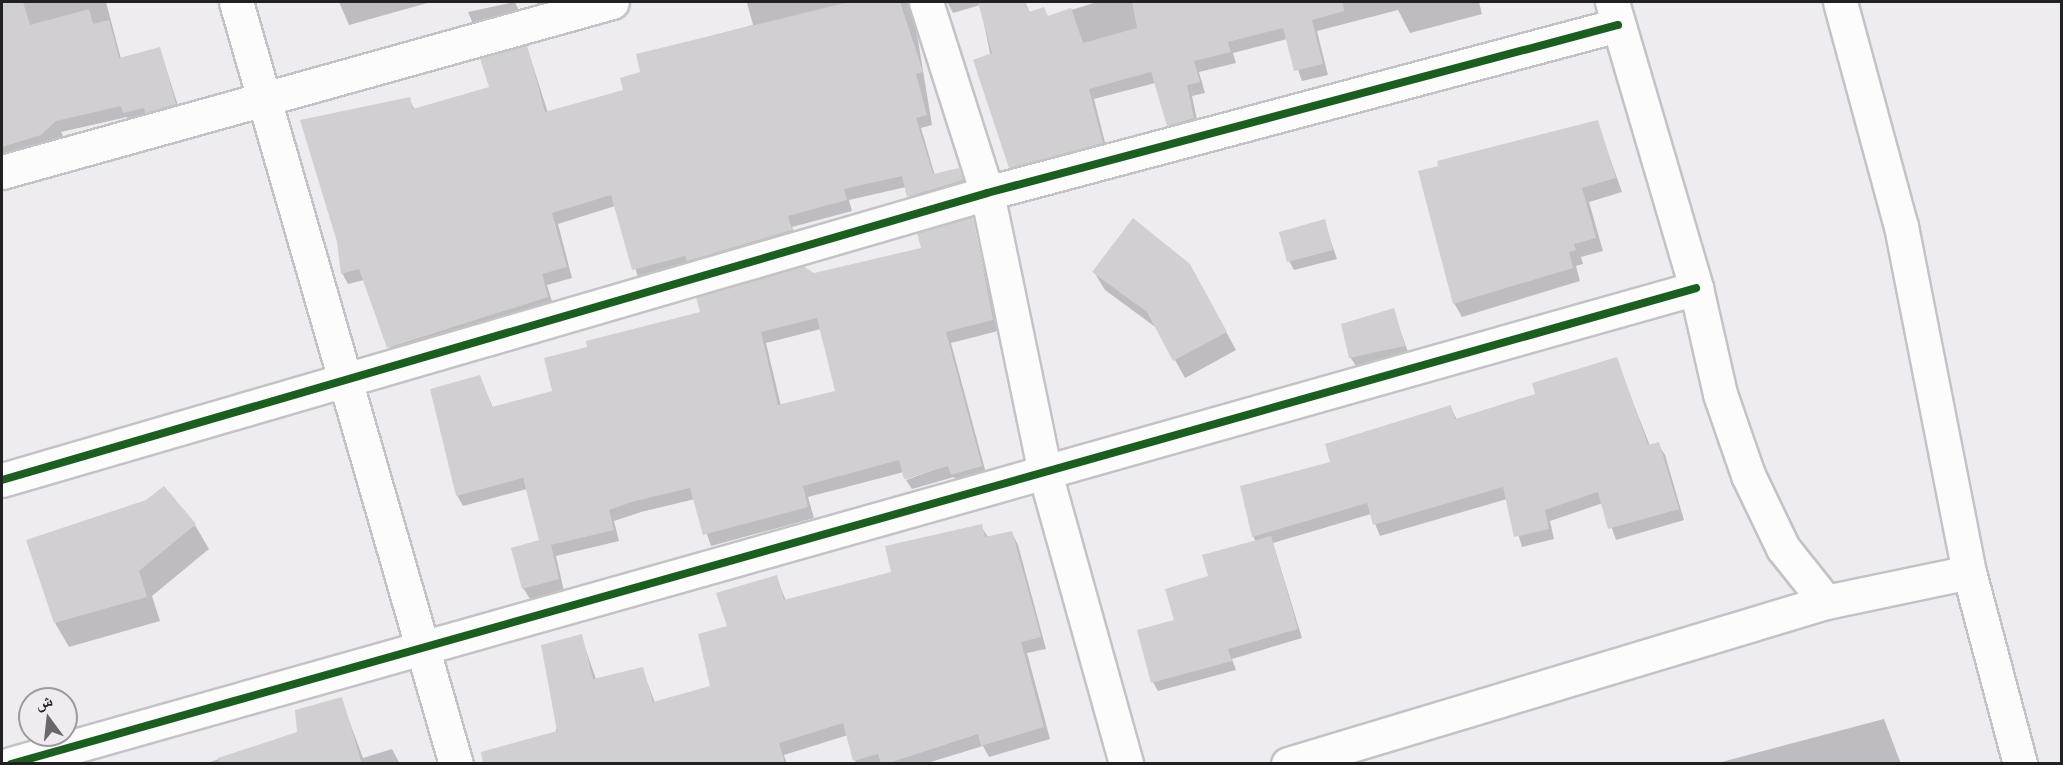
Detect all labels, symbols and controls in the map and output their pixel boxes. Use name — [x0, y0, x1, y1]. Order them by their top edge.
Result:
north arrow — [18, 687, 78, 747]
text: ش — [33, 690, 55, 713]

